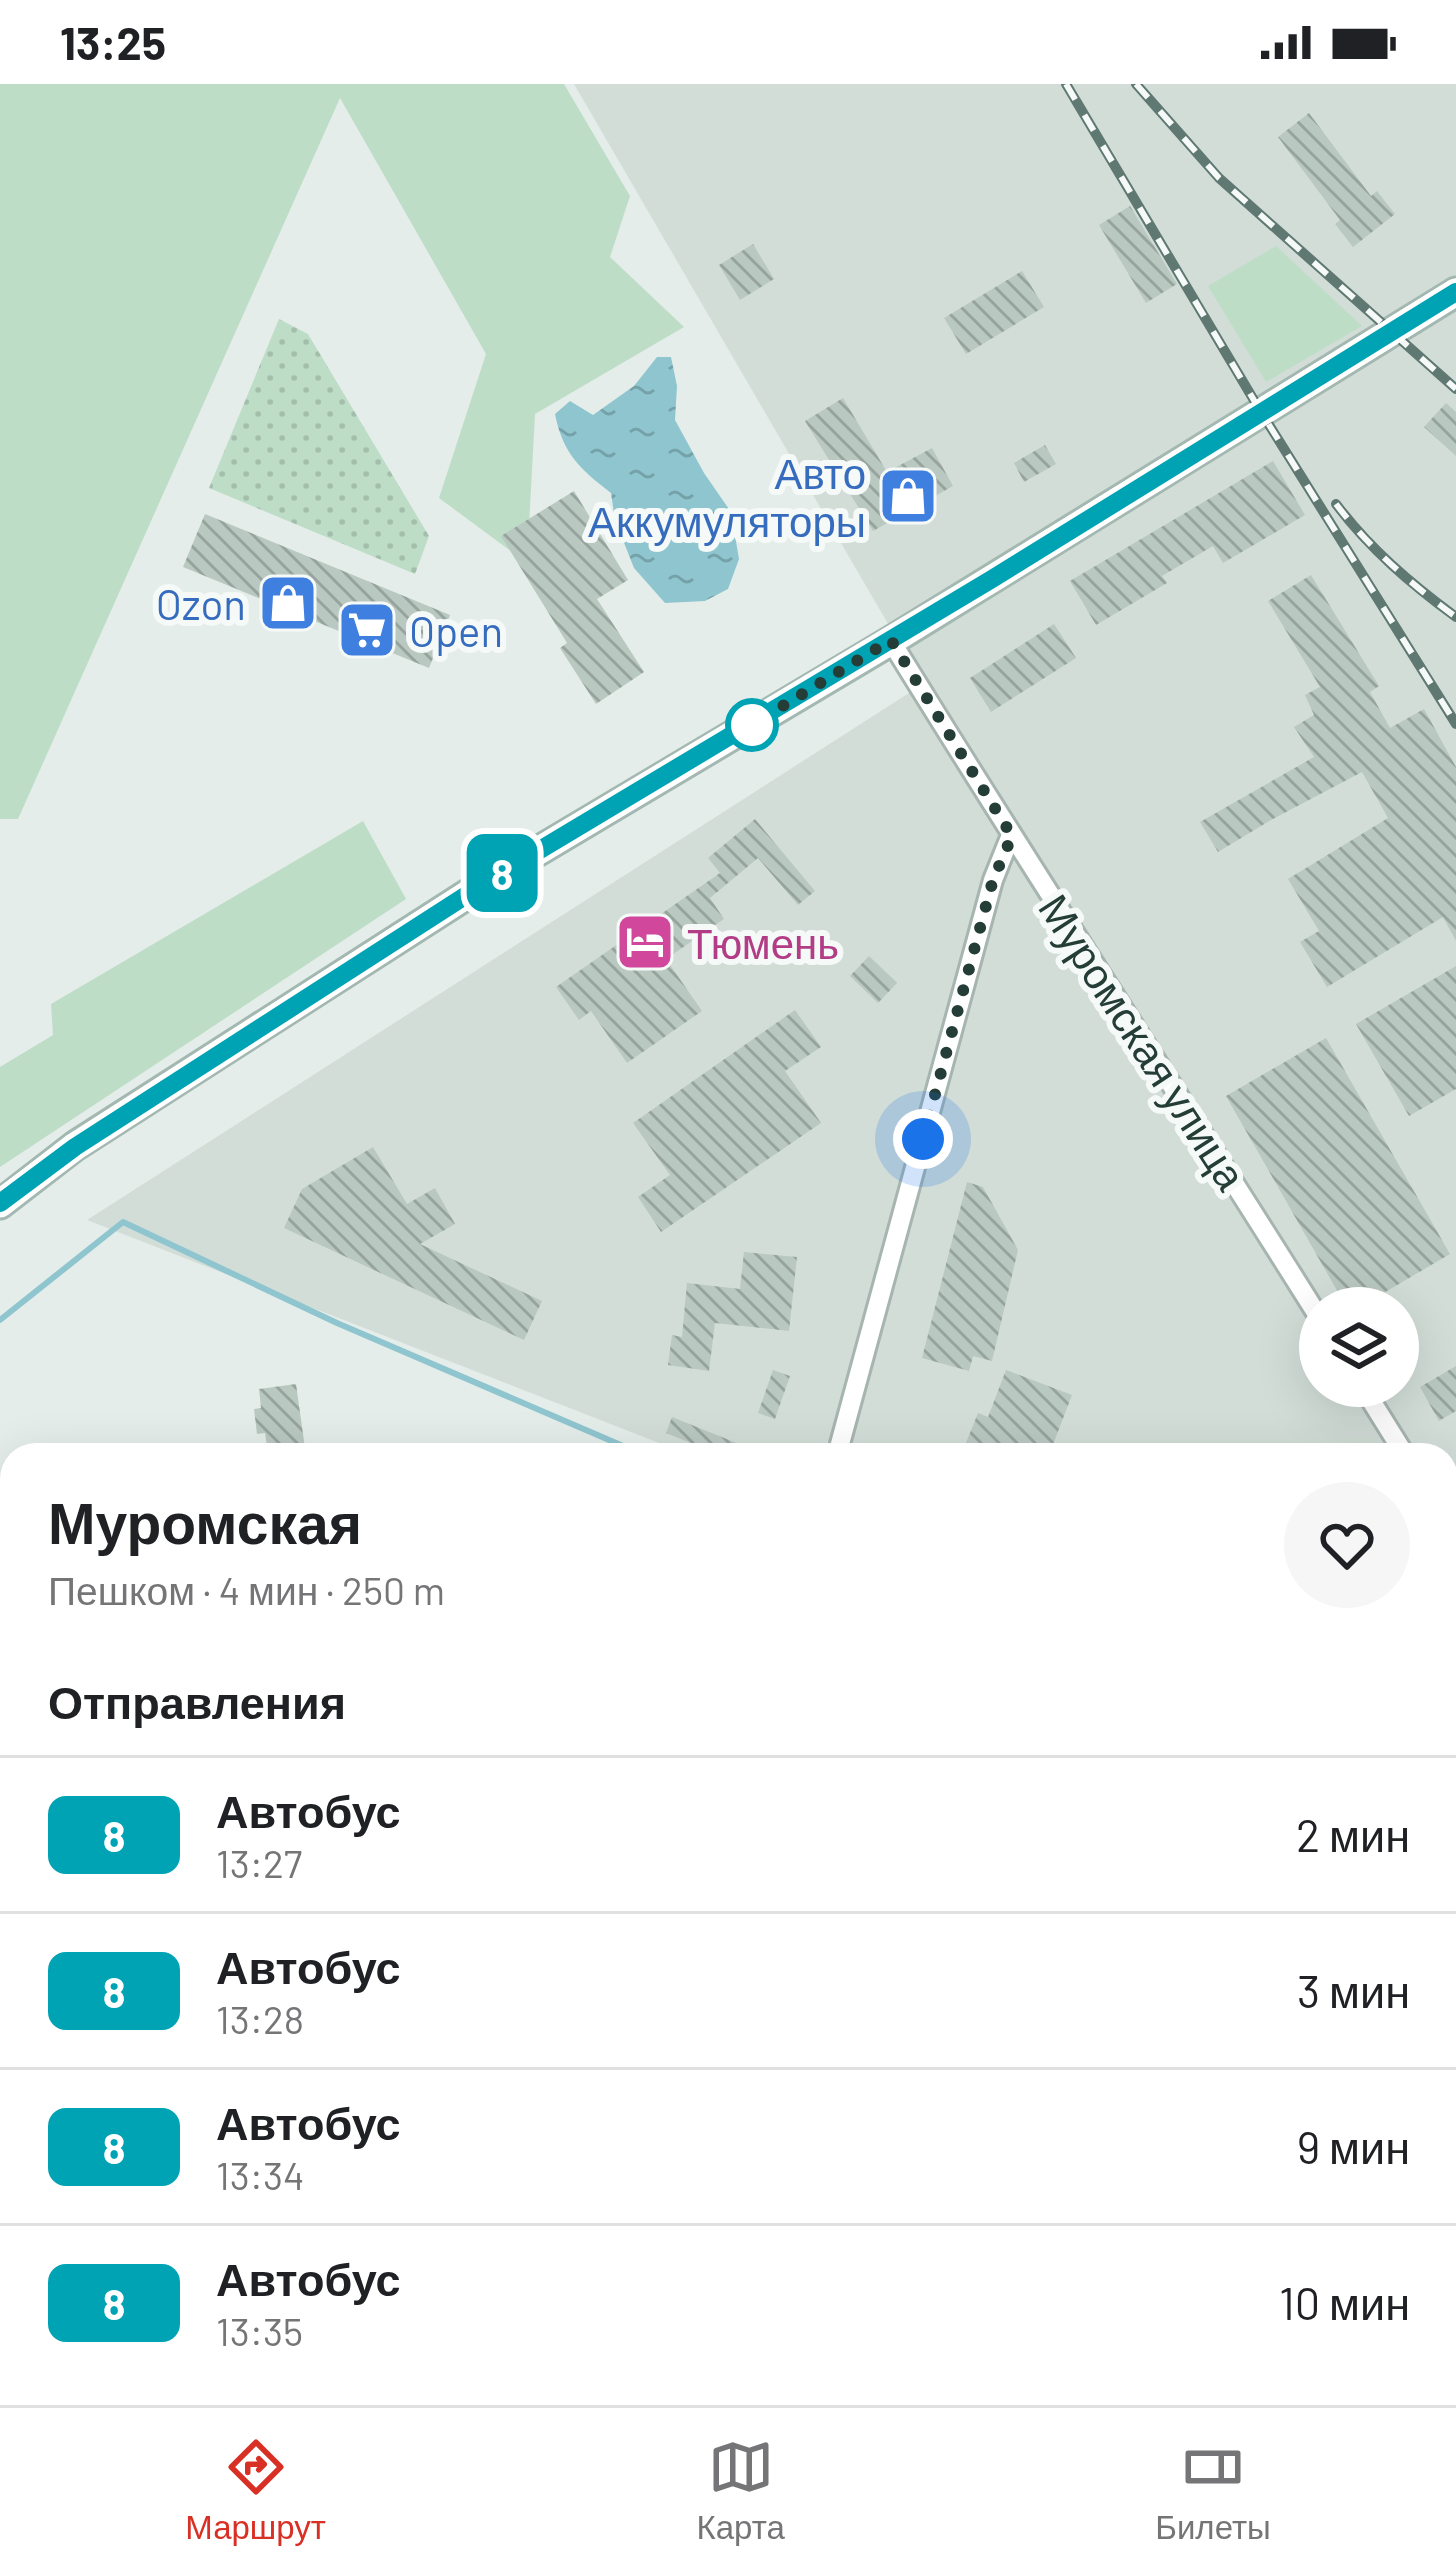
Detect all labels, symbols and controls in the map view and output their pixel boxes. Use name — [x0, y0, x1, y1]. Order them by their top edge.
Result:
text: 13:25 — [60, 15, 166, 69]
place label: Авто Аккумуляторы — [588, 447, 866, 546]
shop icon: Авто Аккумуляторы — [877, 465, 939, 527]
shop icon: Ozon — [257, 572, 319, 634]
place label: Ozon — [156, 578, 246, 628]
supermarket icon: Open — [336, 599, 398, 661]
place label: Open — [409, 605, 503, 656]
unlabelled marker — [727, 700, 777, 750]
line badge: 8 — [463, 834, 541, 912]
text: 8 — [491, 848, 513, 898]
street label: Муромская улица — [1029, 884, 1258, 1199]
hotel icon: Тюмень — [614, 911, 676, 973]
place label: Тюмень — [687, 917, 839, 967]
your location — [893, 1109, 953, 1169]
map controls — [1299, 1287, 1419, 1407]
button: layers — [1299, 1287, 1419, 1407]
button: heart — [1284, 1482, 1410, 1608]
text: Муромская — [48, 1487, 362, 1555]
text: Пешком · 4 мин · 250 m — [48, 1566, 445, 1613]
text: Отправления — [48, 1674, 346, 1728]
text: Автобус — [216, 1783, 401, 1837]
text: 2 мин — [1296, 1807, 1410, 1861]
text: 8 — [103, 1810, 125, 1860]
text: 13:27 — [216, 1839, 302, 1886]
text: Автобус — [216, 1939, 401, 1993]
text: 3 мин — [1297, 1963, 1410, 2017]
text: 8 — [103, 1966, 125, 2016]
text: 13:28 — [216, 1995, 304, 2042]
text: Автобус — [216, 2095, 401, 2149]
text: 9 мин — [1297, 2119, 1410, 2173]
text: 8 — [103, 2122, 125, 2172]
text: 13:34 — [216, 2151, 305, 2198]
text: Автобус — [216, 2251, 401, 2305]
text: 10 мин — [1279, 2275, 1410, 2329]
text: 8 — [103, 2278, 125, 2328]
text: 13:35 — [216, 2307, 303, 2354]
tab: Маршрут — [185, 2434, 326, 2547]
tab: Карта — [696, 2434, 785, 2547]
tab: Билеты — [1155, 2434, 1271, 2547]

